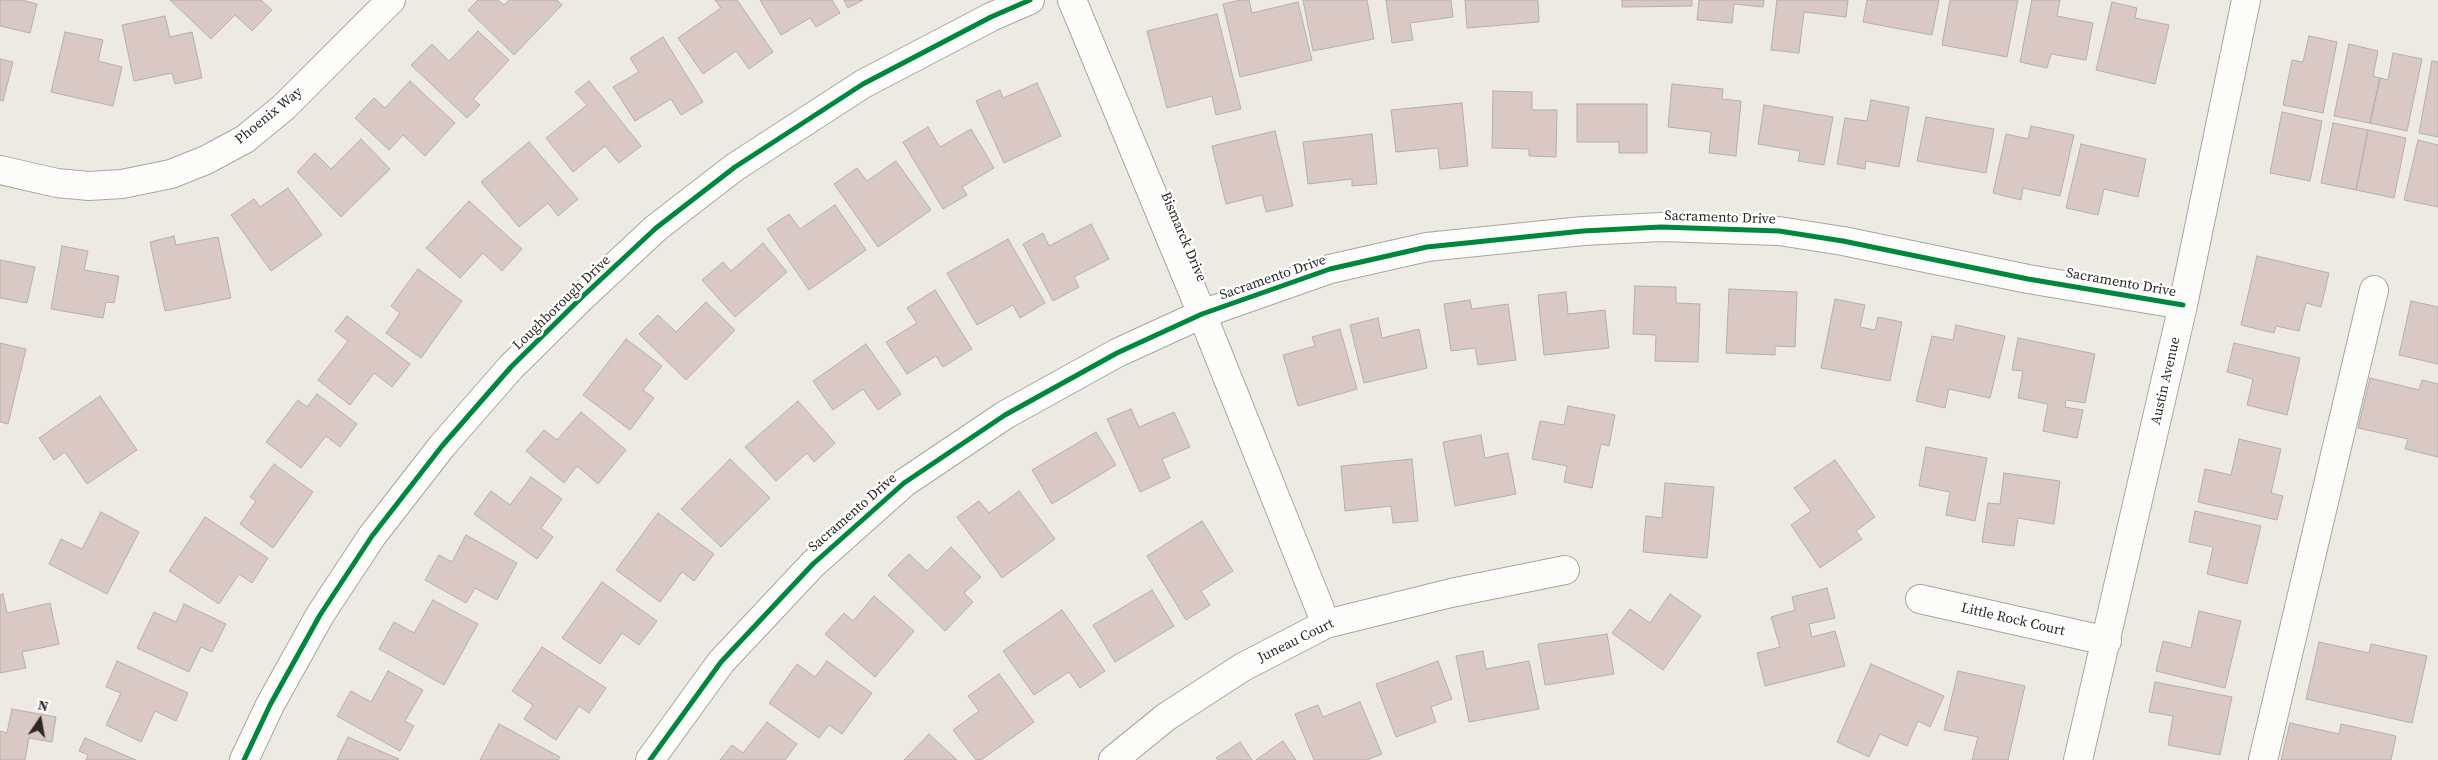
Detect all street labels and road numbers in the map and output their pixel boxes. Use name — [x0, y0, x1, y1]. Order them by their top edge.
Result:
street label: Phoenix Way — [232, 84, 306, 148]
street label: Bismarck Drive — [1157, 190, 1209, 284]
street label: Sacramento Drive — [1664, 208, 1776, 228]
street label: Loughborough Drive — [510, 252, 614, 354]
street label: Sacramento Drive — [1218, 252, 1328, 304]
street label: Sacramento Drive — [2065, 265, 2177, 301]
street label: Austin Avenue — [2148, 335, 2184, 427]
street label: Sacramento Drive — [805, 470, 901, 556]
street label: Little Rock Court — [1960, 600, 2066, 640]
street label: Juneau Court — [1255, 615, 1337, 667]

